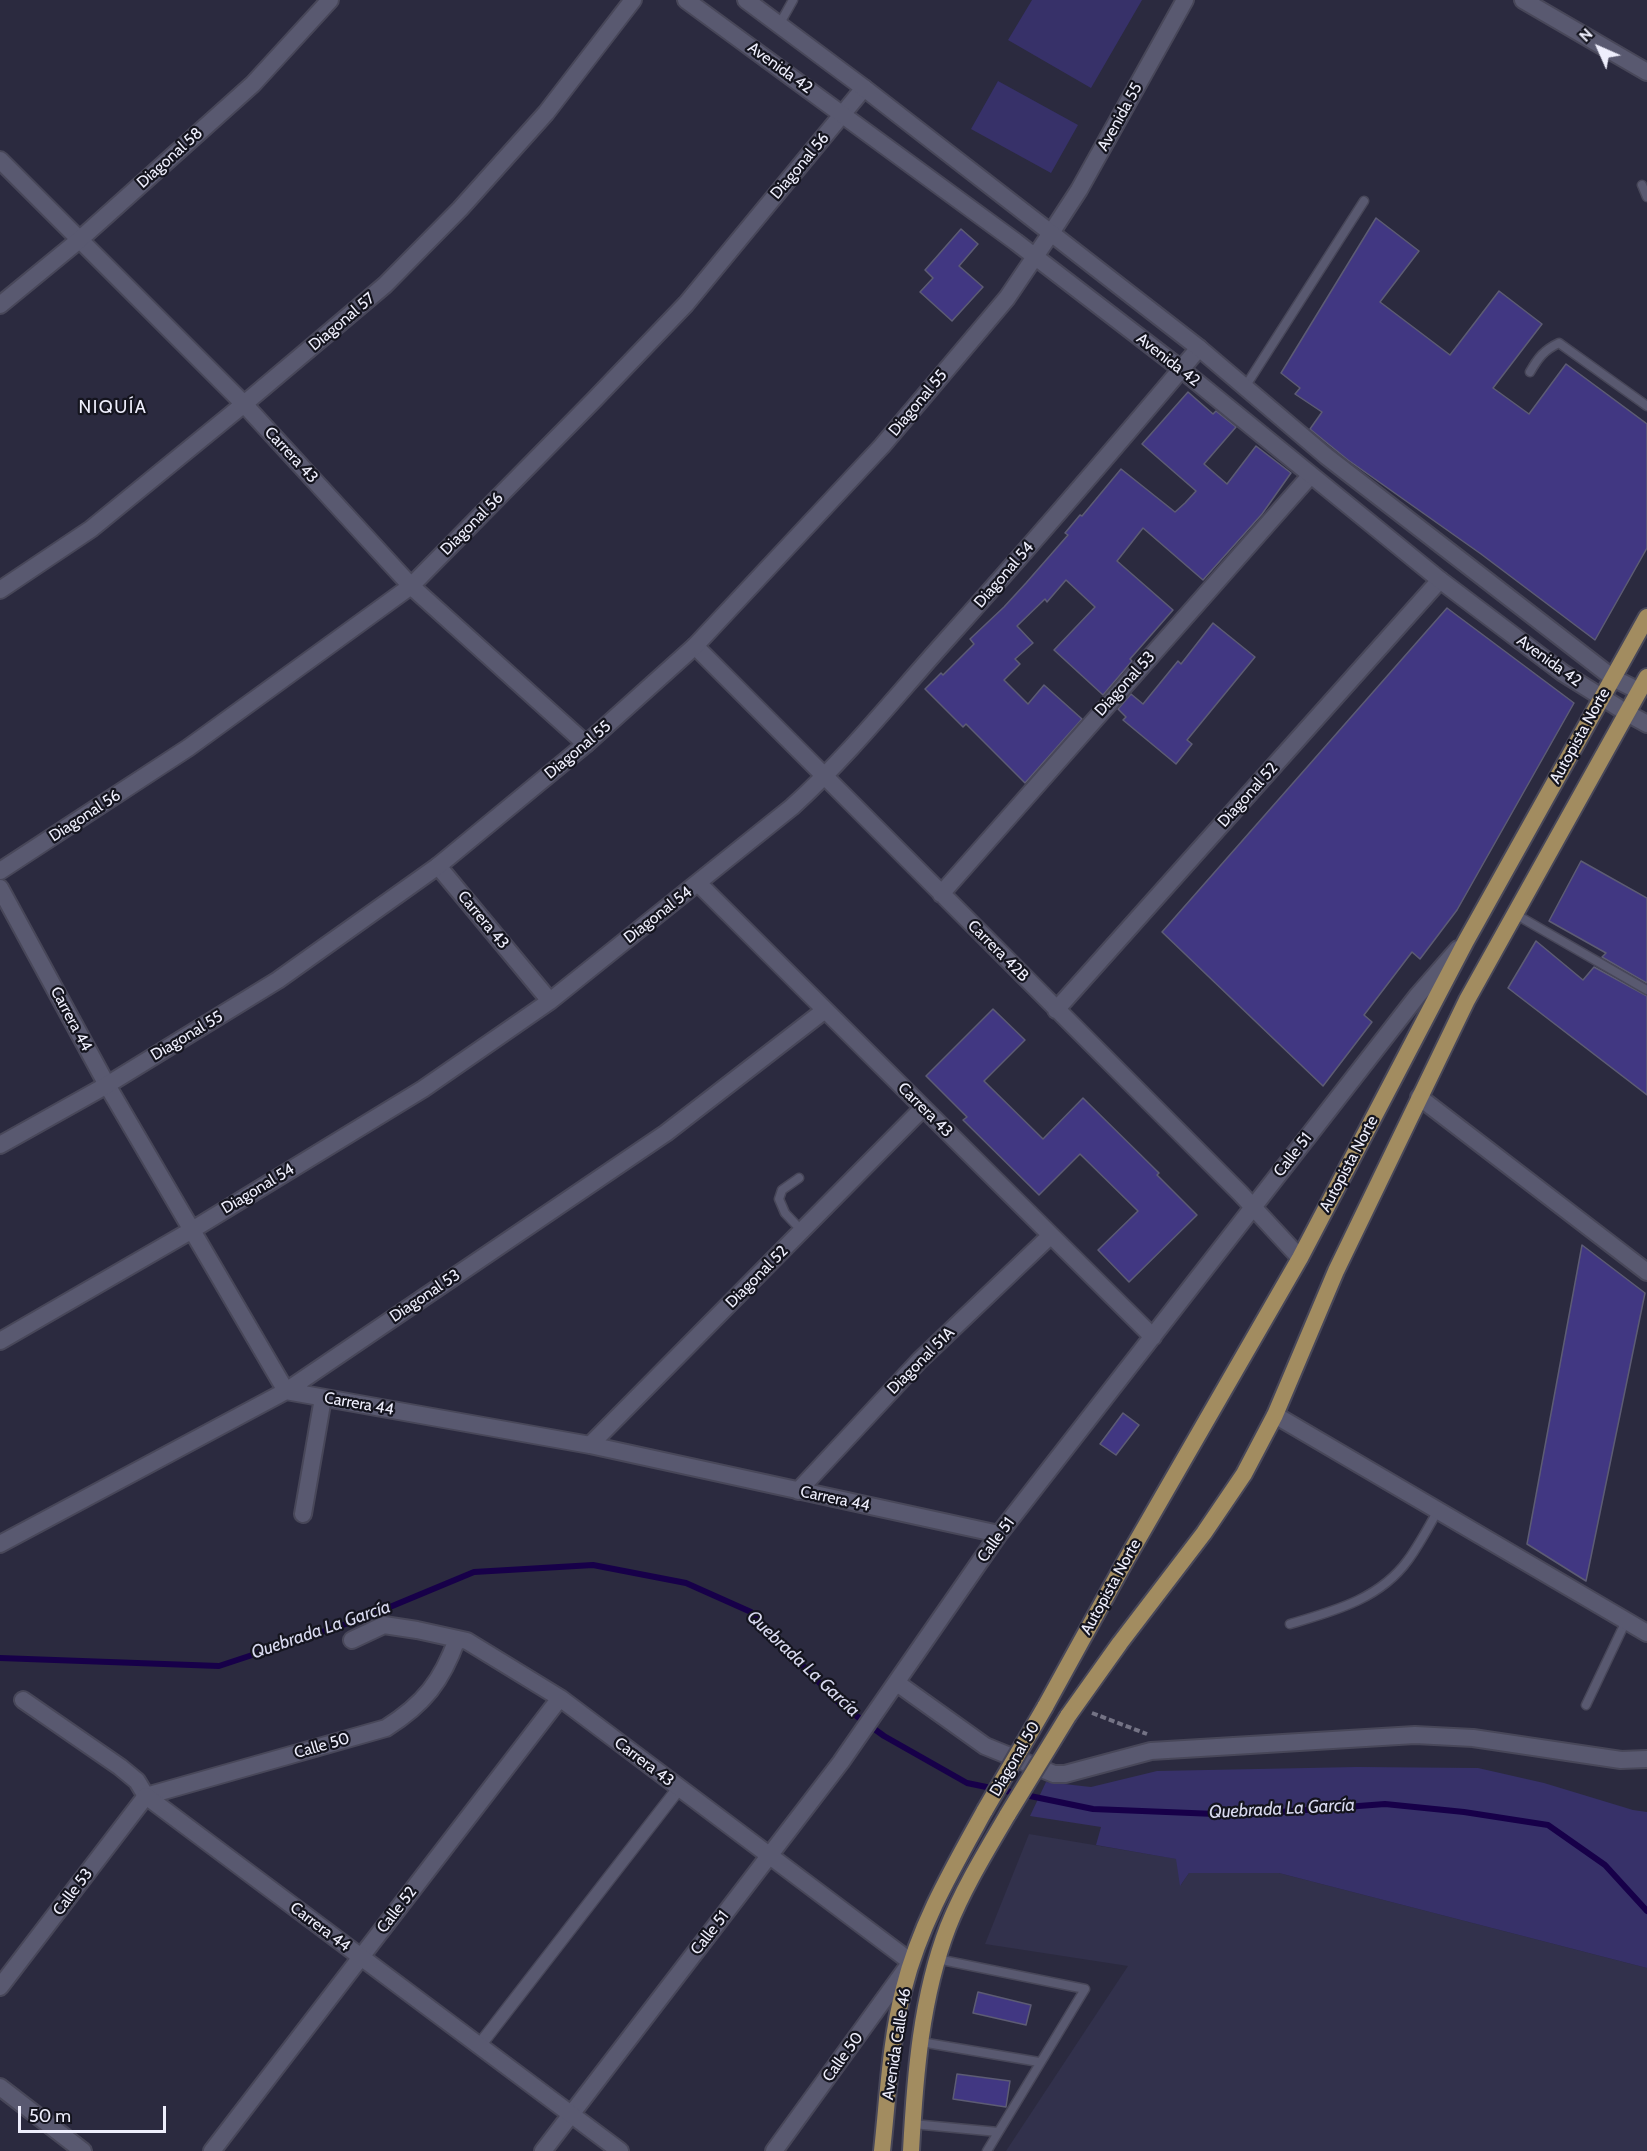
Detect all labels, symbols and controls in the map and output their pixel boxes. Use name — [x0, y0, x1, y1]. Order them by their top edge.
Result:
north arrow — [1569, 18, 1629, 78]
text: N — [1575, 24, 1597, 46]
street label: Avenida 42 — [744, 38, 816, 98]
street label: Avenida 55 — [1093, 80, 1147, 154]
street label: Diagonal 58 — [133, 124, 207, 192]
street label: Diagonal 56 — [767, 129, 833, 203]
street label: Diagonal 57 — [305, 289, 379, 355]
street label: Avenida 42 — [1132, 329, 1204, 391]
street label: Diagonal 55 — [885, 366, 951, 440]
district label: NIQUÍA — [79, 397, 147, 419]
street label: Carrera 43 — [260, 423, 322, 487]
street label: Diagonal 56 — [437, 489, 507, 559]
street label: Diagonal 54 — [970, 538, 1038, 612]
street label: Avenida 42 — [1513, 631, 1585, 691]
street label: Diagonal 53 — [1091, 648, 1159, 720]
street label: Autopista Norte — [1546, 685, 1614, 787]
street label: Diagonal 55 — [541, 717, 615, 783]
street label: Diagonal 52 — [1214, 759, 1282, 831]
street label: Diagonal 56 — [46, 786, 124, 846]
street label: Diagonal 54 — [620, 882, 696, 948]
street label: Carrera 43 — [453, 887, 513, 953]
street label: Carrera 42B — [963, 916, 1033, 986]
street label: Carrera 44 — [46, 983, 96, 1055]
street label: Diagonal 55 — [147, 1007, 227, 1065]
street label: Carrera 43 — [894, 1079, 956, 1141]
street label: Autopista Norte — [1316, 1113, 1382, 1215]
street label: Calle 51 — [1270, 1129, 1316, 1181]
street label: Diagonal 54 — [218, 1160, 298, 1218]
street label: Diagonal 52 — [722, 1242, 792, 1312]
street label: Diagonal 53 — [386, 1265, 464, 1327]
street label: Diagonal 51A — [883, 1323, 959, 1399]
street label: Carrera 44 — [323, 1388, 395, 1420]
street label: Carrera 44 — [799, 1482, 871, 1516]
street label: Calle 51 — [973, 1514, 1019, 1566]
street label: Autopista Norte — [1077, 1536, 1145, 1638]
water label: Quebrada La García — [248, 1596, 394, 1664]
water label: Quebrada La García — [742, 1606, 864, 1722]
street label: Diagonal 50 — [986, 1718, 1044, 1800]
street label: Calle 50 — [292, 1729, 352, 1763]
street label: Carrera 43 — [610, 1733, 678, 1791]
water label: Quebrada La García — [1208, 1794, 1356, 1824]
street label: Calle 53 — [49, 1865, 97, 1919]
street label: Calle 52 — [373, 1883, 421, 1937]
street label: Carrera 44 — [286, 1898, 354, 1956]
street label: Calle 51 — [687, 1907, 733, 1959]
street label: Avenida Calle 46 — [879, 1987, 915, 2101]
street label: Calle 50 — [819, 2028, 867, 2086]
scale bar — [21, 2094, 170, 2132]
text: 50 m — [29, 2105, 71, 2127]

